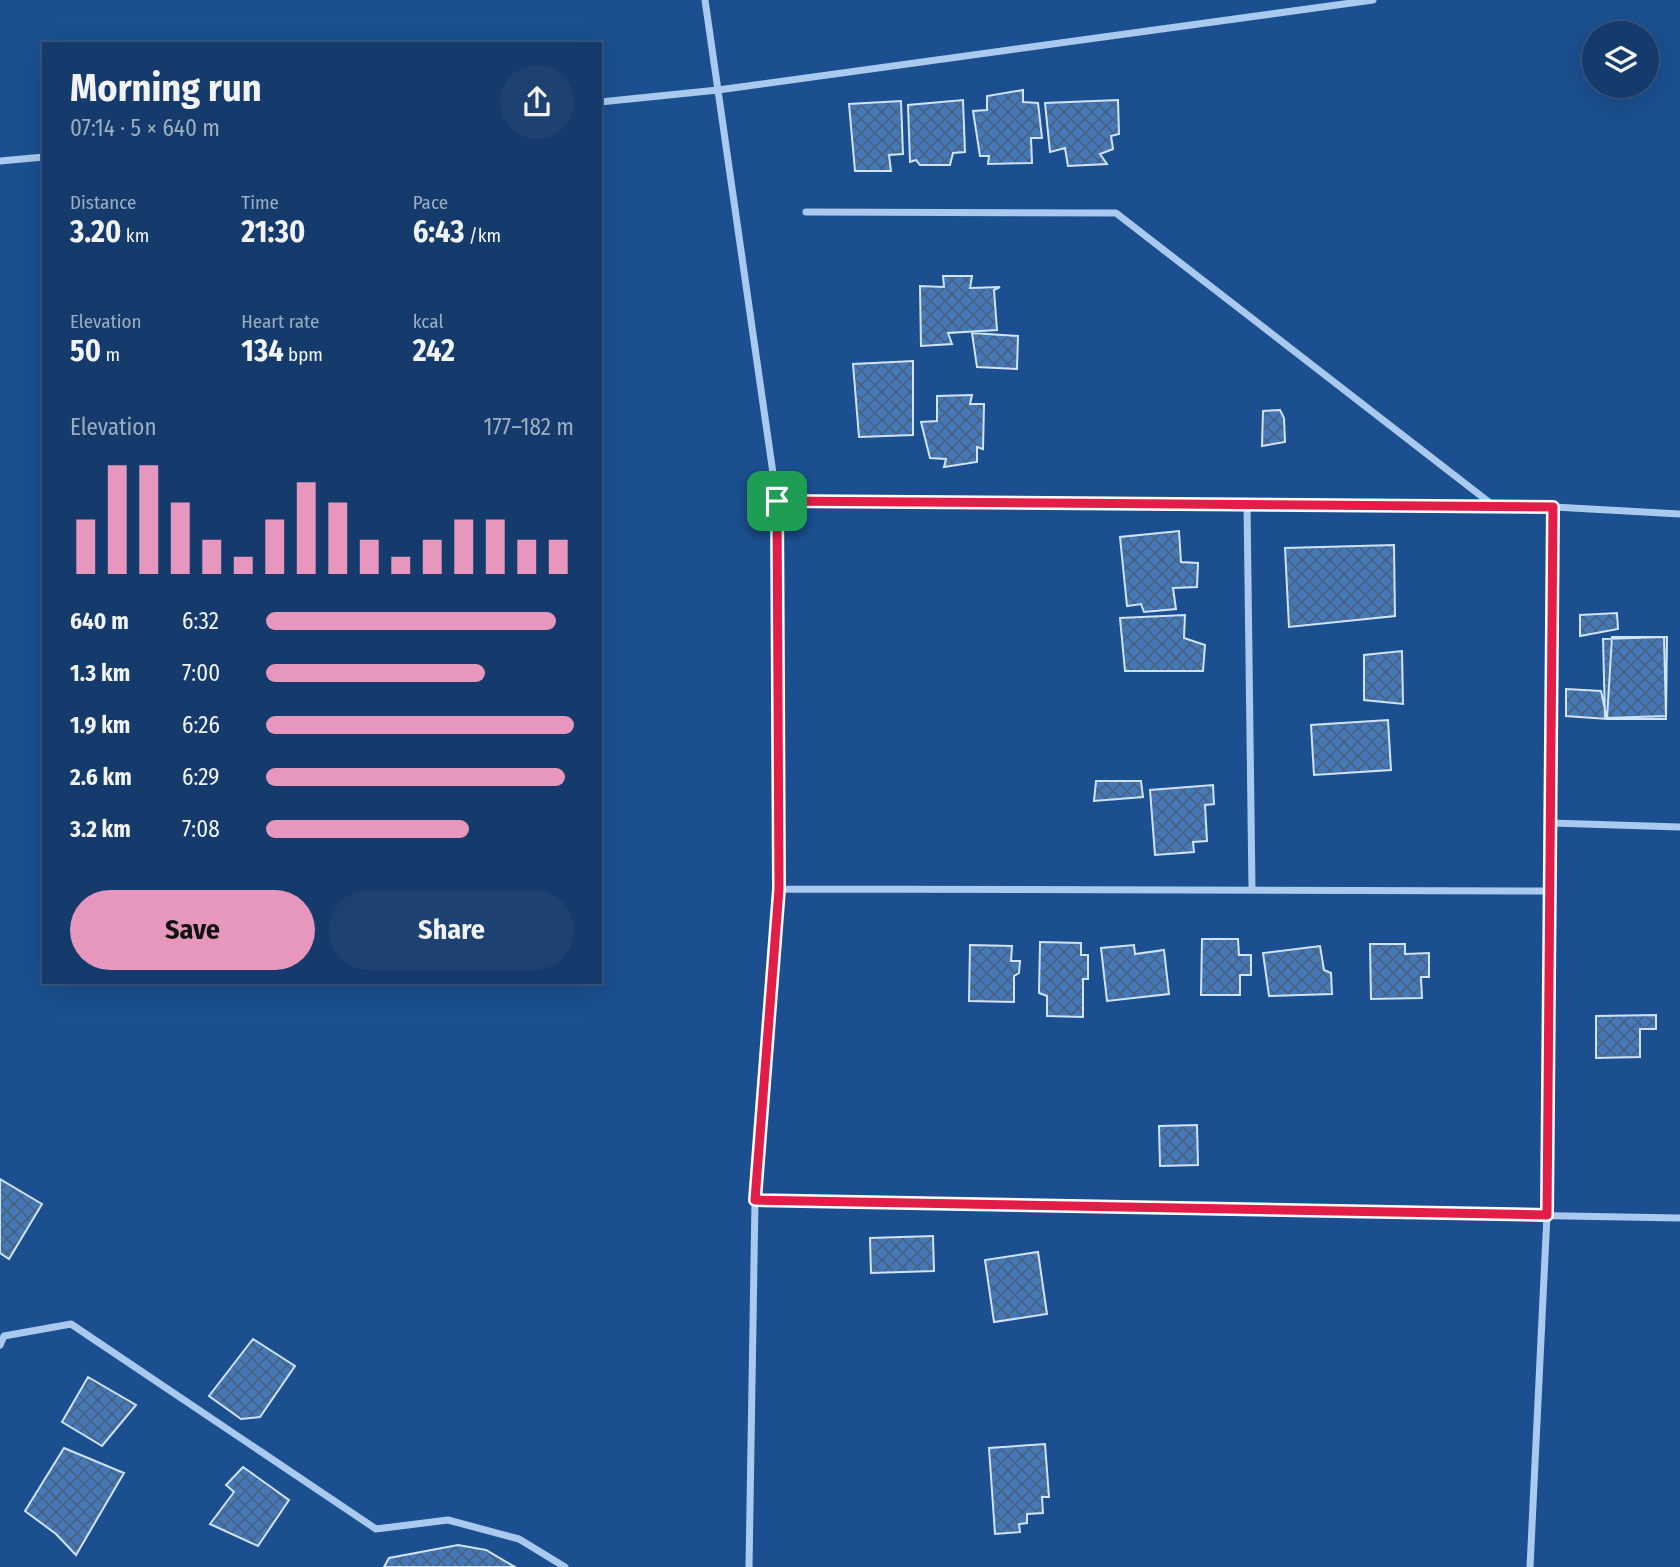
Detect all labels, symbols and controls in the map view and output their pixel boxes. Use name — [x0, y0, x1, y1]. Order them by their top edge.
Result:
map controls — [1582, 21, 1659, 98]
button: layers — [1582, 21, 1659, 98]
text: Morning run — [70, 65, 262, 111]
button: share — [500, 65, 574, 139]
text: 07:14 · 5 × 640 m — [70, 114, 220, 142]
text: Distance — [70, 191, 137, 214]
text: Time — [241, 191, 279, 214]
text: Pace — [413, 191, 448, 214]
text: 3.20 — [70, 214, 121, 250]
text: 21:30 — [241, 214, 305, 250]
text: 6:43 — [413, 214, 464, 250]
text: km — [121, 224, 149, 247]
text: /km — [464, 224, 501, 247]
text: Elevation — [70, 310, 142, 333]
text: Heart rate — [241, 310, 319, 333]
text: kcal — [413, 310, 443, 333]
text: 50 — [70, 333, 101, 369]
text: 134 — [241, 333, 284, 369]
text: 242 — [413, 333, 455, 369]
text: m — [101, 343, 120, 366]
text: bpm — [284, 343, 323, 366]
text: Elevation — [70, 413, 157, 441]
text: 177–182 m — [483, 413, 574, 441]
pin — [747, 471, 807, 531]
icon: arrive — [758, 482, 796, 520]
text: 640 m — [70, 607, 129, 635]
text: 6:32 — [182, 607, 219, 635]
text: 1.3 km — [70, 659, 130, 687]
text: 7:00 — [182, 659, 220, 687]
text: 1.9 km — [70, 711, 130, 739]
text: 6:26 — [182, 711, 220, 739]
text: 2.6 km — [70, 763, 132, 791]
text: 6:29 — [182, 763, 219, 791]
text: 3.2 km — [70, 815, 131, 843]
text: 7:08 — [182, 815, 220, 843]
button: Save — [70, 890, 315, 970]
button: Share — [329, 890, 574, 970]

